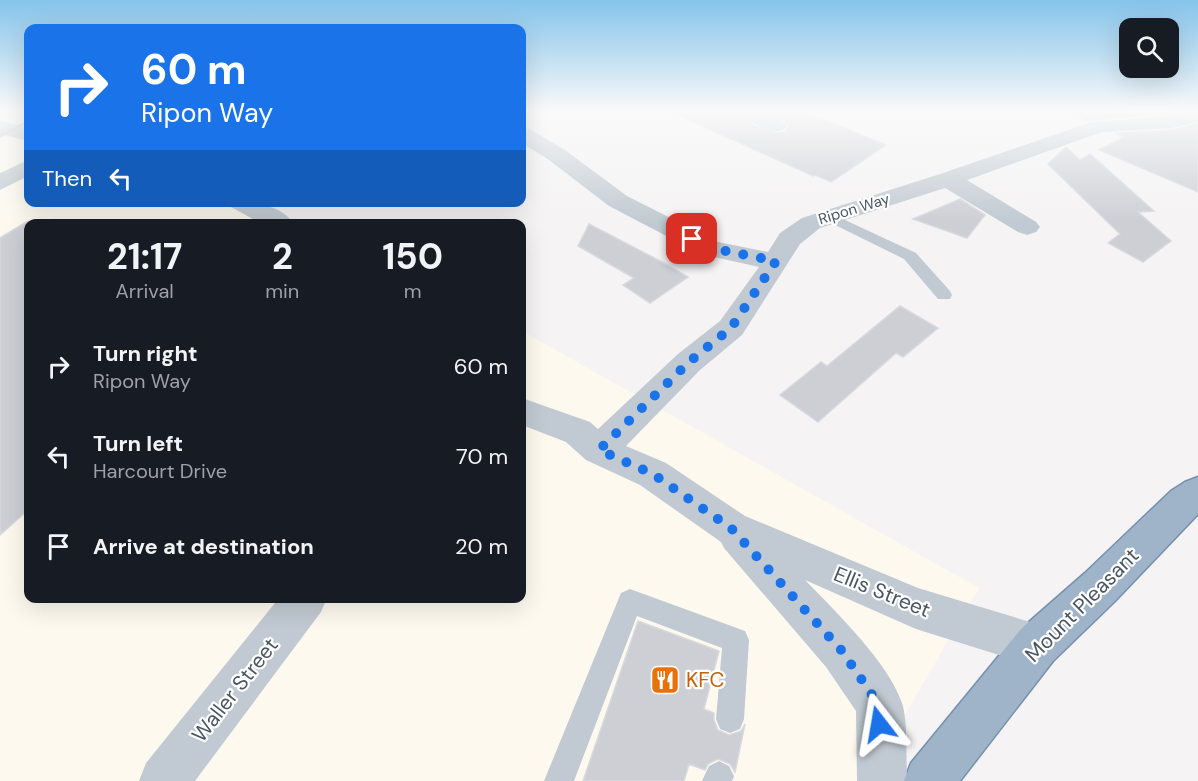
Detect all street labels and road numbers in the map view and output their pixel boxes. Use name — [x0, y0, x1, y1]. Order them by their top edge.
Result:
street label: Ripon Way — [816, 189, 893, 229]
street label: Mount Pleasant — [1019, 542, 1145, 668]
street label: Ellis Street — [830, 560, 934, 624]
street label: Waller Street — [186, 632, 284, 748]

